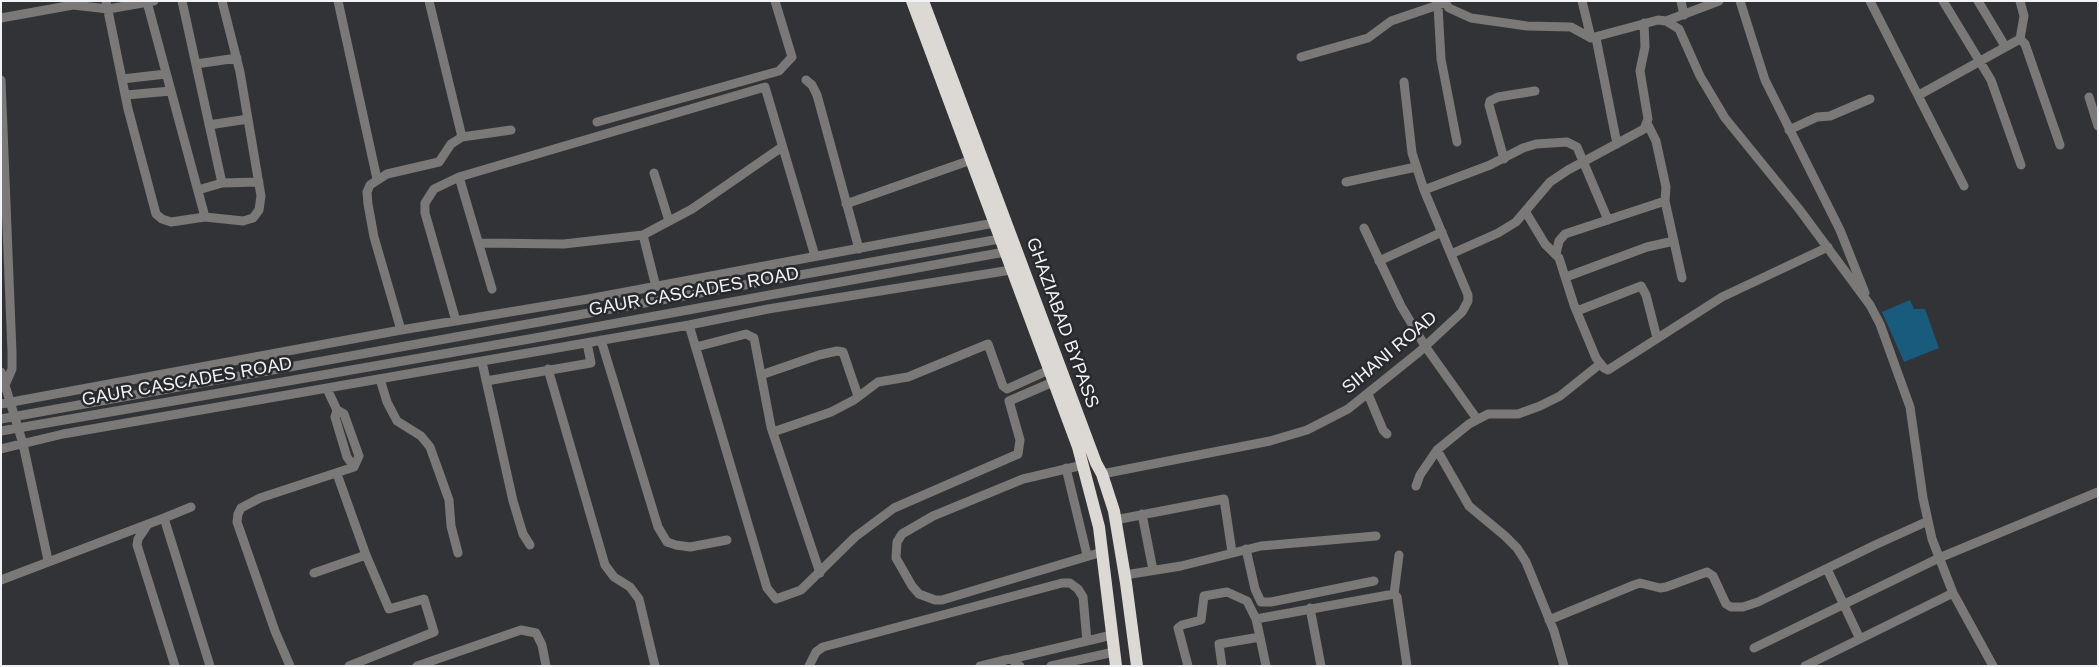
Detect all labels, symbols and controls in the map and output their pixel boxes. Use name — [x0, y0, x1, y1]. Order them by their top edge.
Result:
street label: GHAZIABAD BYPASS — [1021, 235, 1103, 411]
street label: GAUR CASCADES ROAD — [587, 263, 801, 321]
street label: SIHANI ROAD — [1338, 307, 1442, 399]
street label: GAUR CASCADES ROAD — [80, 353, 294, 411]

